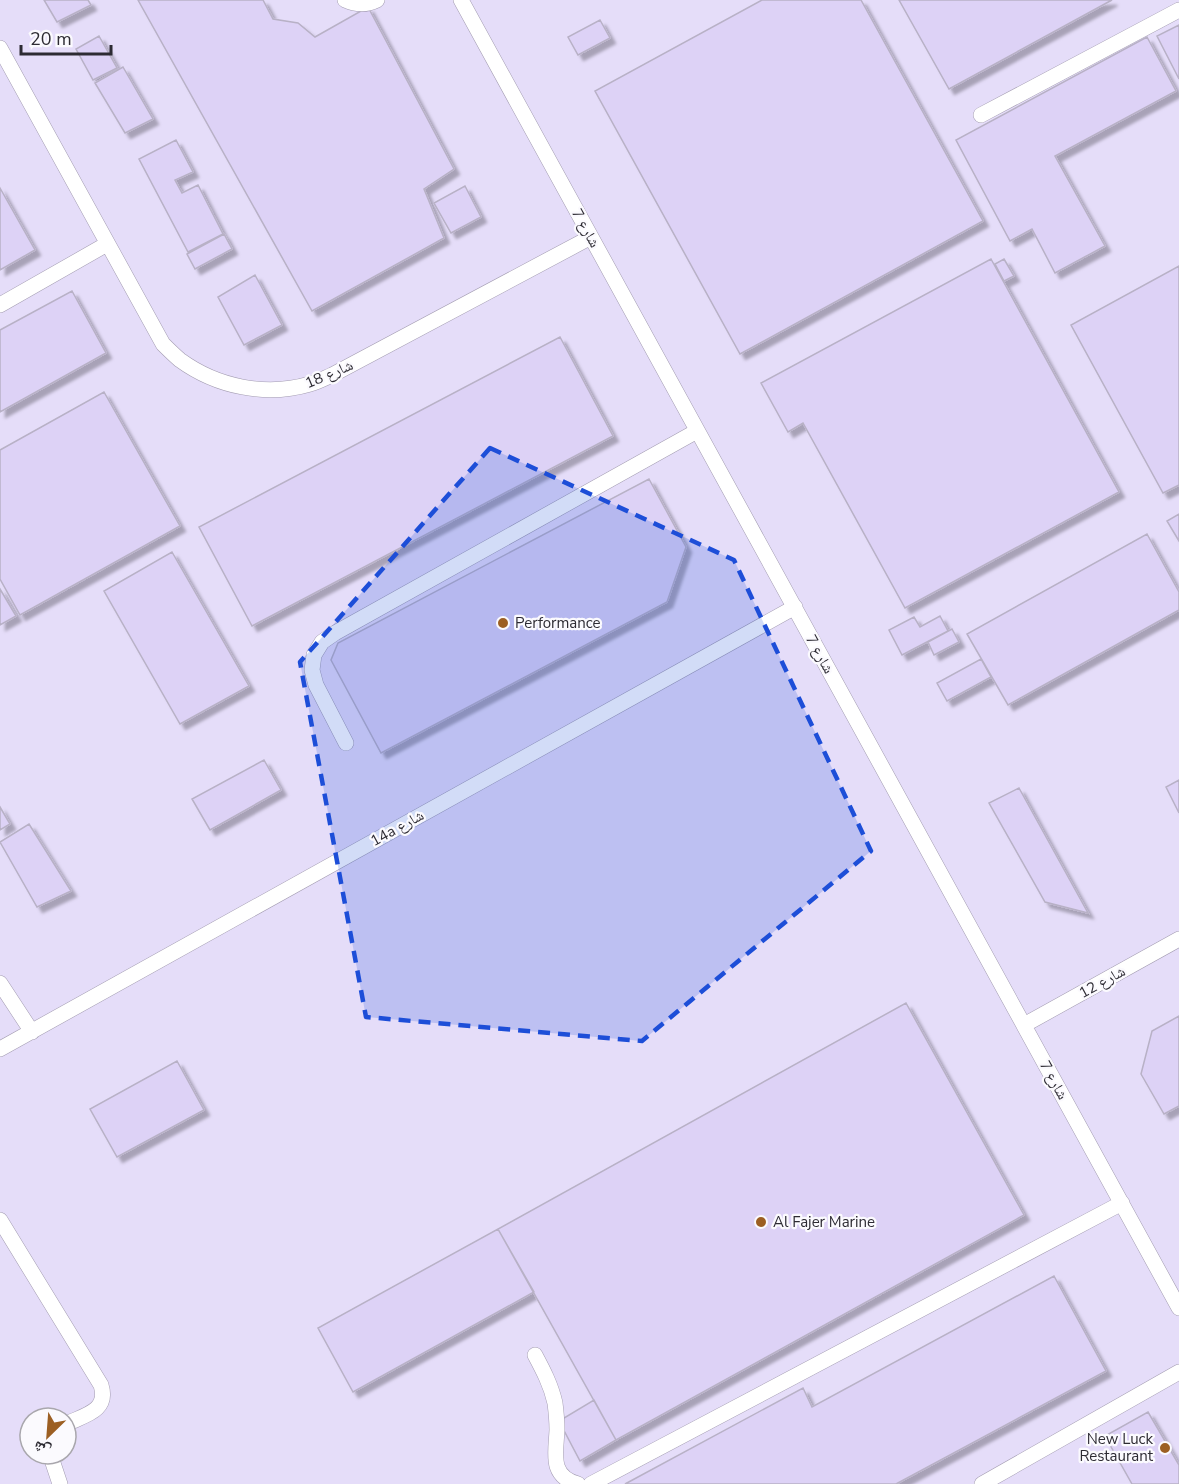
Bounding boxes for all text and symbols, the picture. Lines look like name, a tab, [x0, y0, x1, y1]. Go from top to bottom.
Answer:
scale bar	[21, 18, 111, 56]
text: 20 m	[30, 27, 72, 51]
street label: شارع 7	[567, 205, 605, 251]
street label: شارع 18	[302, 355, 356, 393]
place label: Performance	[515, 613, 601, 633]
marker: Performance	[496, 616, 510, 630]
street label: شارع 7	[801, 631, 839, 677]
street label: 14a شارع	[367, 805, 427, 851]
street label: شارع 12	[1075, 961, 1129, 1003]
street label: شارع 7	[1035, 1057, 1073, 1103]
place label: Al Fajer Marine	[773, 1212, 875, 1232]
marker: Al Fajer Marine	[754, 1215, 768, 1229]
north arrow	[18, 1406, 78, 1466]
place label: New Luck Restaurant	[1079, 1429, 1154, 1466]
text: ش	[30, 1435, 54, 1462]
marker: New Luck Restaurant	[1158, 1441, 1172, 1455]

